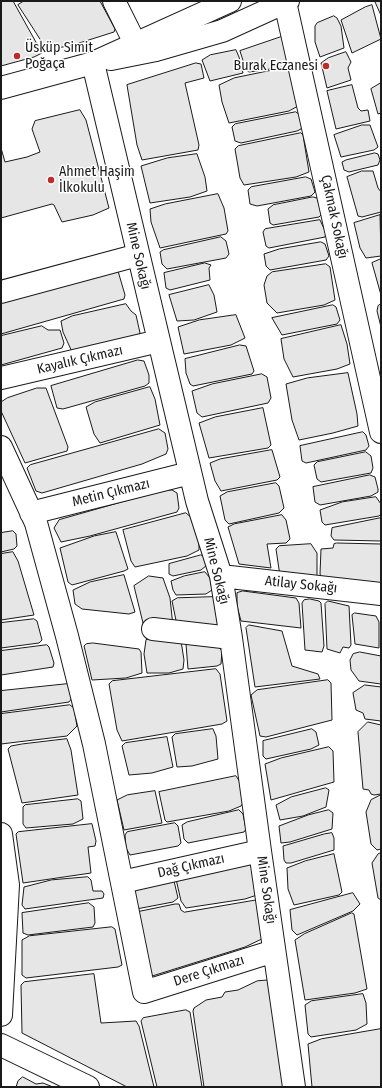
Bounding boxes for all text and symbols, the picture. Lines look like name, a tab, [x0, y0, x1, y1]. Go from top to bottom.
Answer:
place label: Üsküp Simit Poğaça	[25, 40, 93, 72]
marker: Üsküp Simit Poğaça	[12, 51, 22, 61]
place label: Burak Eczanesi	[234, 58, 318, 74]
marker: Burak Eczanesi	[321, 61, 331, 71]
place label: Ahmet Haşim İlkokulu	[59, 164, 135, 196]
street label: Çakmak Sokağı	[317, 174, 351, 260]
marker: Ahmet Haşim İlkokulu	[46, 175, 56, 185]
street label: Mine Sokağı	[122, 221, 154, 291]
street label: Kayalık Çıkmazı	[36, 342, 124, 378]
street label: Metin Çıkmazı	[71, 475, 151, 511]
street label: Mine Sokağı	[200, 536, 232, 606]
street label: Atilay Sokağı	[264, 573, 338, 597]
street label: Dağ Çıkmazı	[156, 850, 226, 882]
street label: Mine Sokağı	[253, 855, 279, 925]
street label: Dere Çıkmazı	[172, 952, 246, 990]

